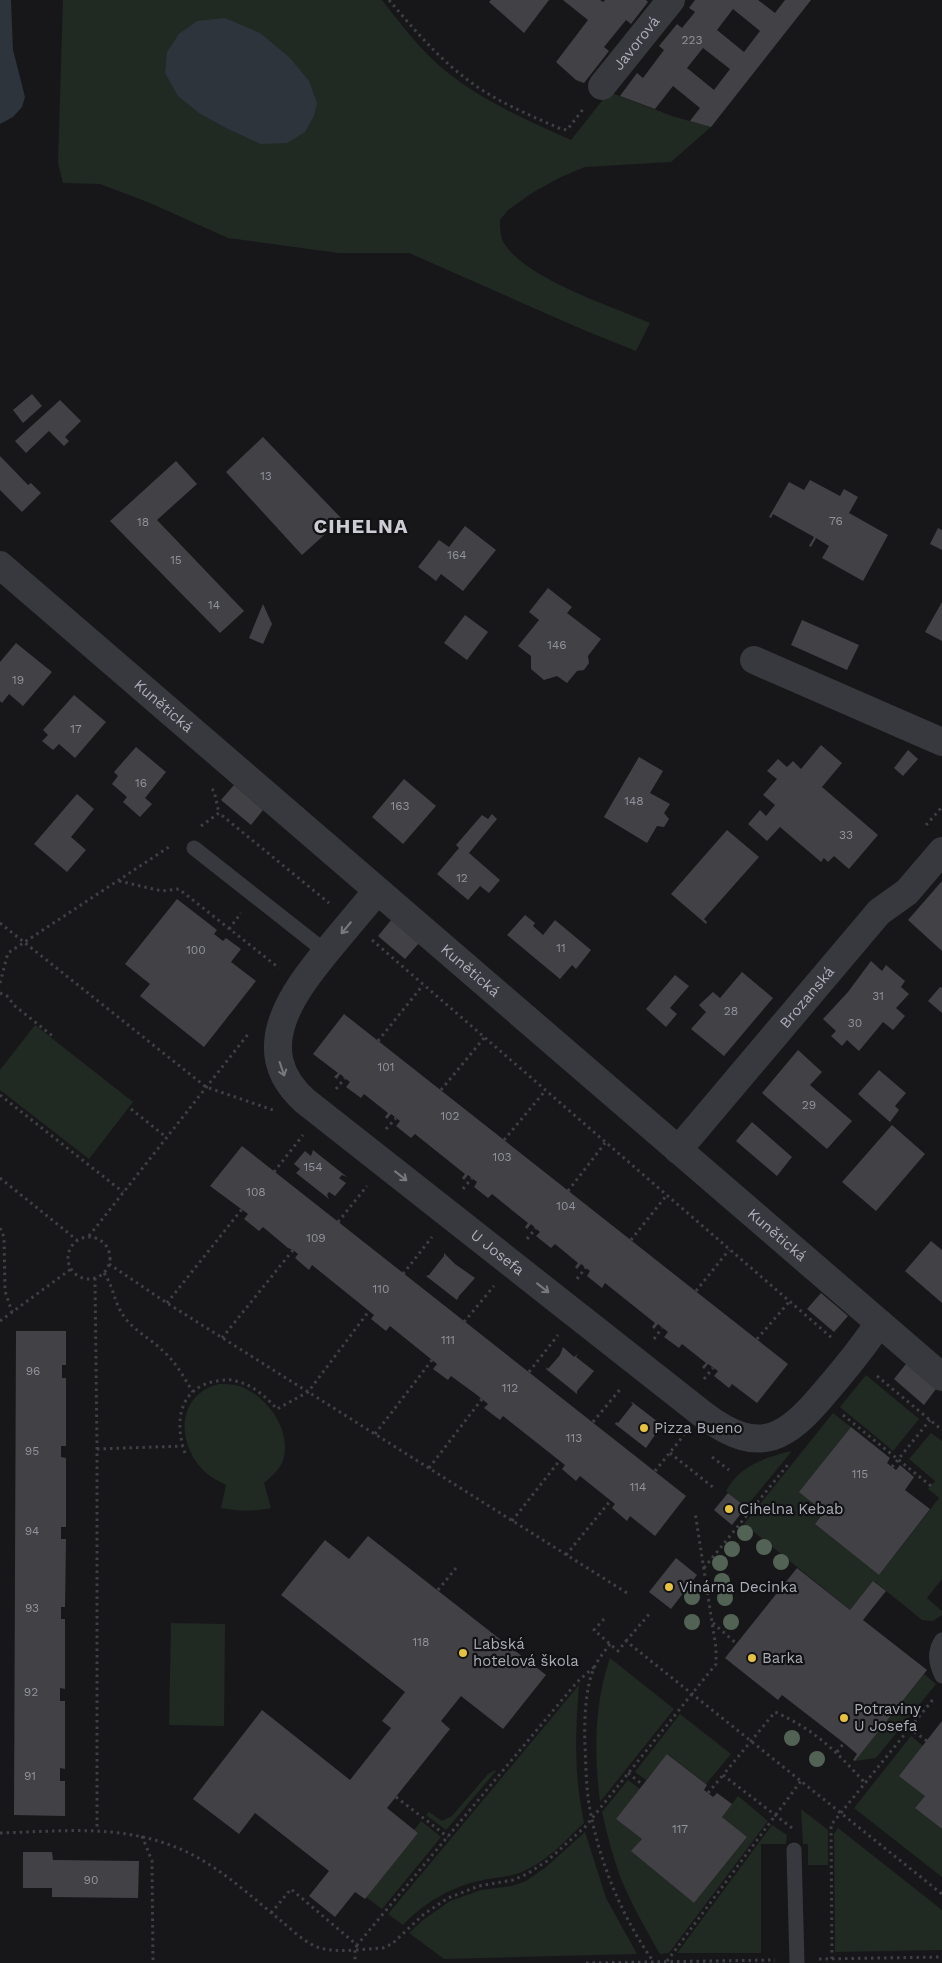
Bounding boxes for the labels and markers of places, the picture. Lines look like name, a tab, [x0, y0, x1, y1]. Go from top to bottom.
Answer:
place label: Pizza Bueno	[654, 1419, 742, 1437]
marker: Pizza Bueno	[638, 1422, 650, 1434]
place label: Cihelna Kebab	[739, 1500, 844, 1518]
marker: Cihelna Kebab	[723, 1503, 735, 1515]
place label: Vinárna Decinka	[679, 1578, 798, 1596]
marker: Vinárna Decinka	[663, 1581, 675, 1593]
place label: Labská hotelová škola	[473, 1635, 579, 1670]
marker: Labská hotelová škola	[457, 1647, 469, 1659]
place label: Barka	[762, 1649, 804, 1667]
marker: Barka	[746, 1652, 758, 1664]
place label: Potraviny U Josefa	[854, 1700, 921, 1735]
marker: Potraviny U Josefa	[838, 1712, 850, 1724]

